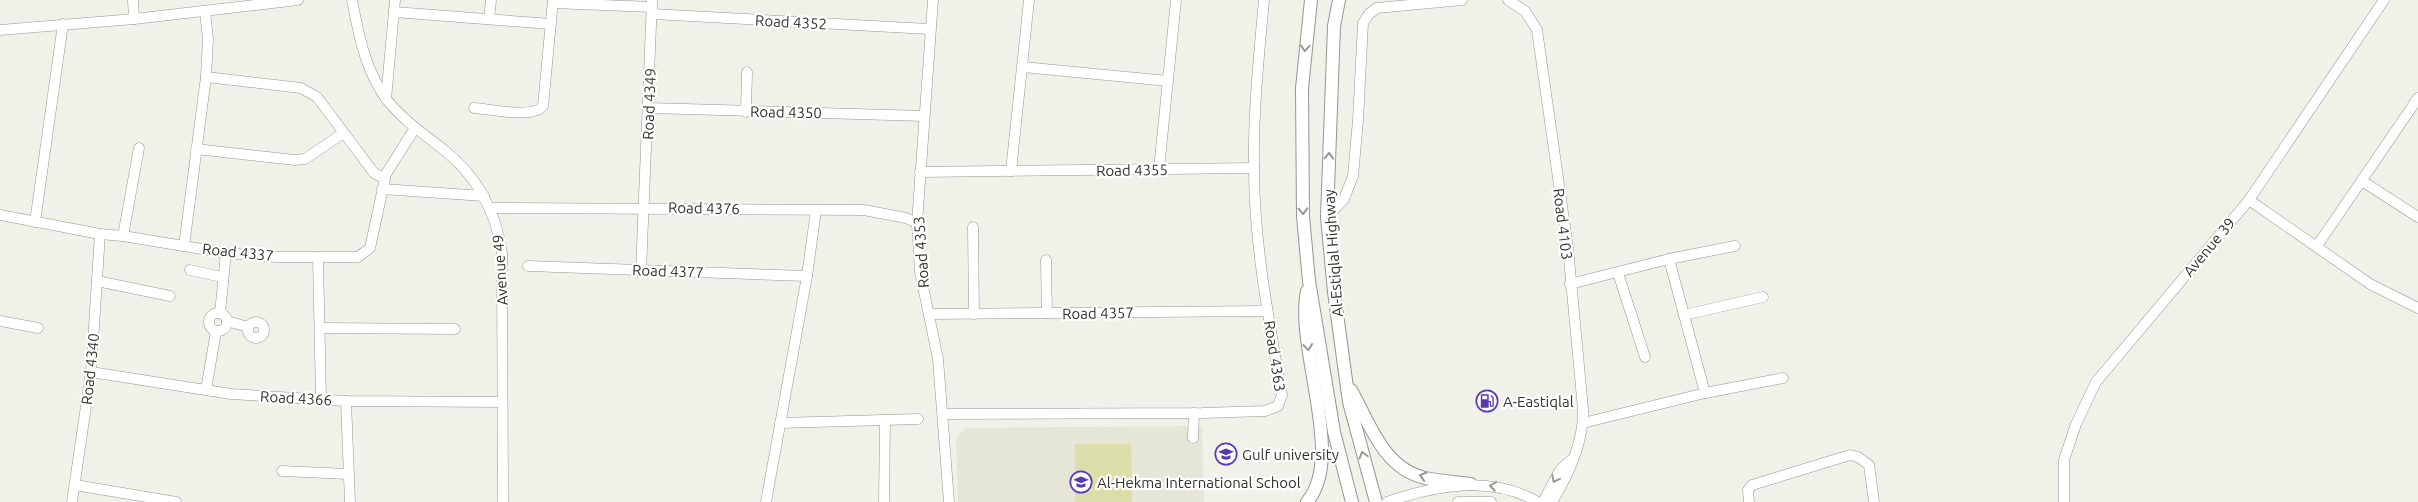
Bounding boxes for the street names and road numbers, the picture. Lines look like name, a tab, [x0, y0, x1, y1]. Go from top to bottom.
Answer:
street label: Road 4352	[755, 12, 827, 32]
street label: Road 4349	[639, 68, 659, 140]
street label: Road 4350	[750, 103, 822, 121]
street label: Road 4355	[1096, 161, 1168, 179]
street label: Road 4103	[1550, 187, 1576, 261]
street label: Al-Estiqlal Highway	[1320, 189, 1346, 317]
street label: Road 4376	[668, 199, 740, 217]
street label: Avenue 39	[2180, 214, 2238, 280]
street label: Road 4353	[910, 216, 932, 288]
street label: Avenue 49	[489, 234, 511, 306]
street label: Road 4337	[201, 240, 275, 264]
street label: Road 4377	[632, 261, 704, 281]
street label: Road 4357	[1062, 304, 1134, 322]
street label: Road 4363	[1261, 319, 1289, 393]
street label: Road 4340	[78, 332, 102, 406]
street label: Road 4366	[260, 388, 332, 408]

